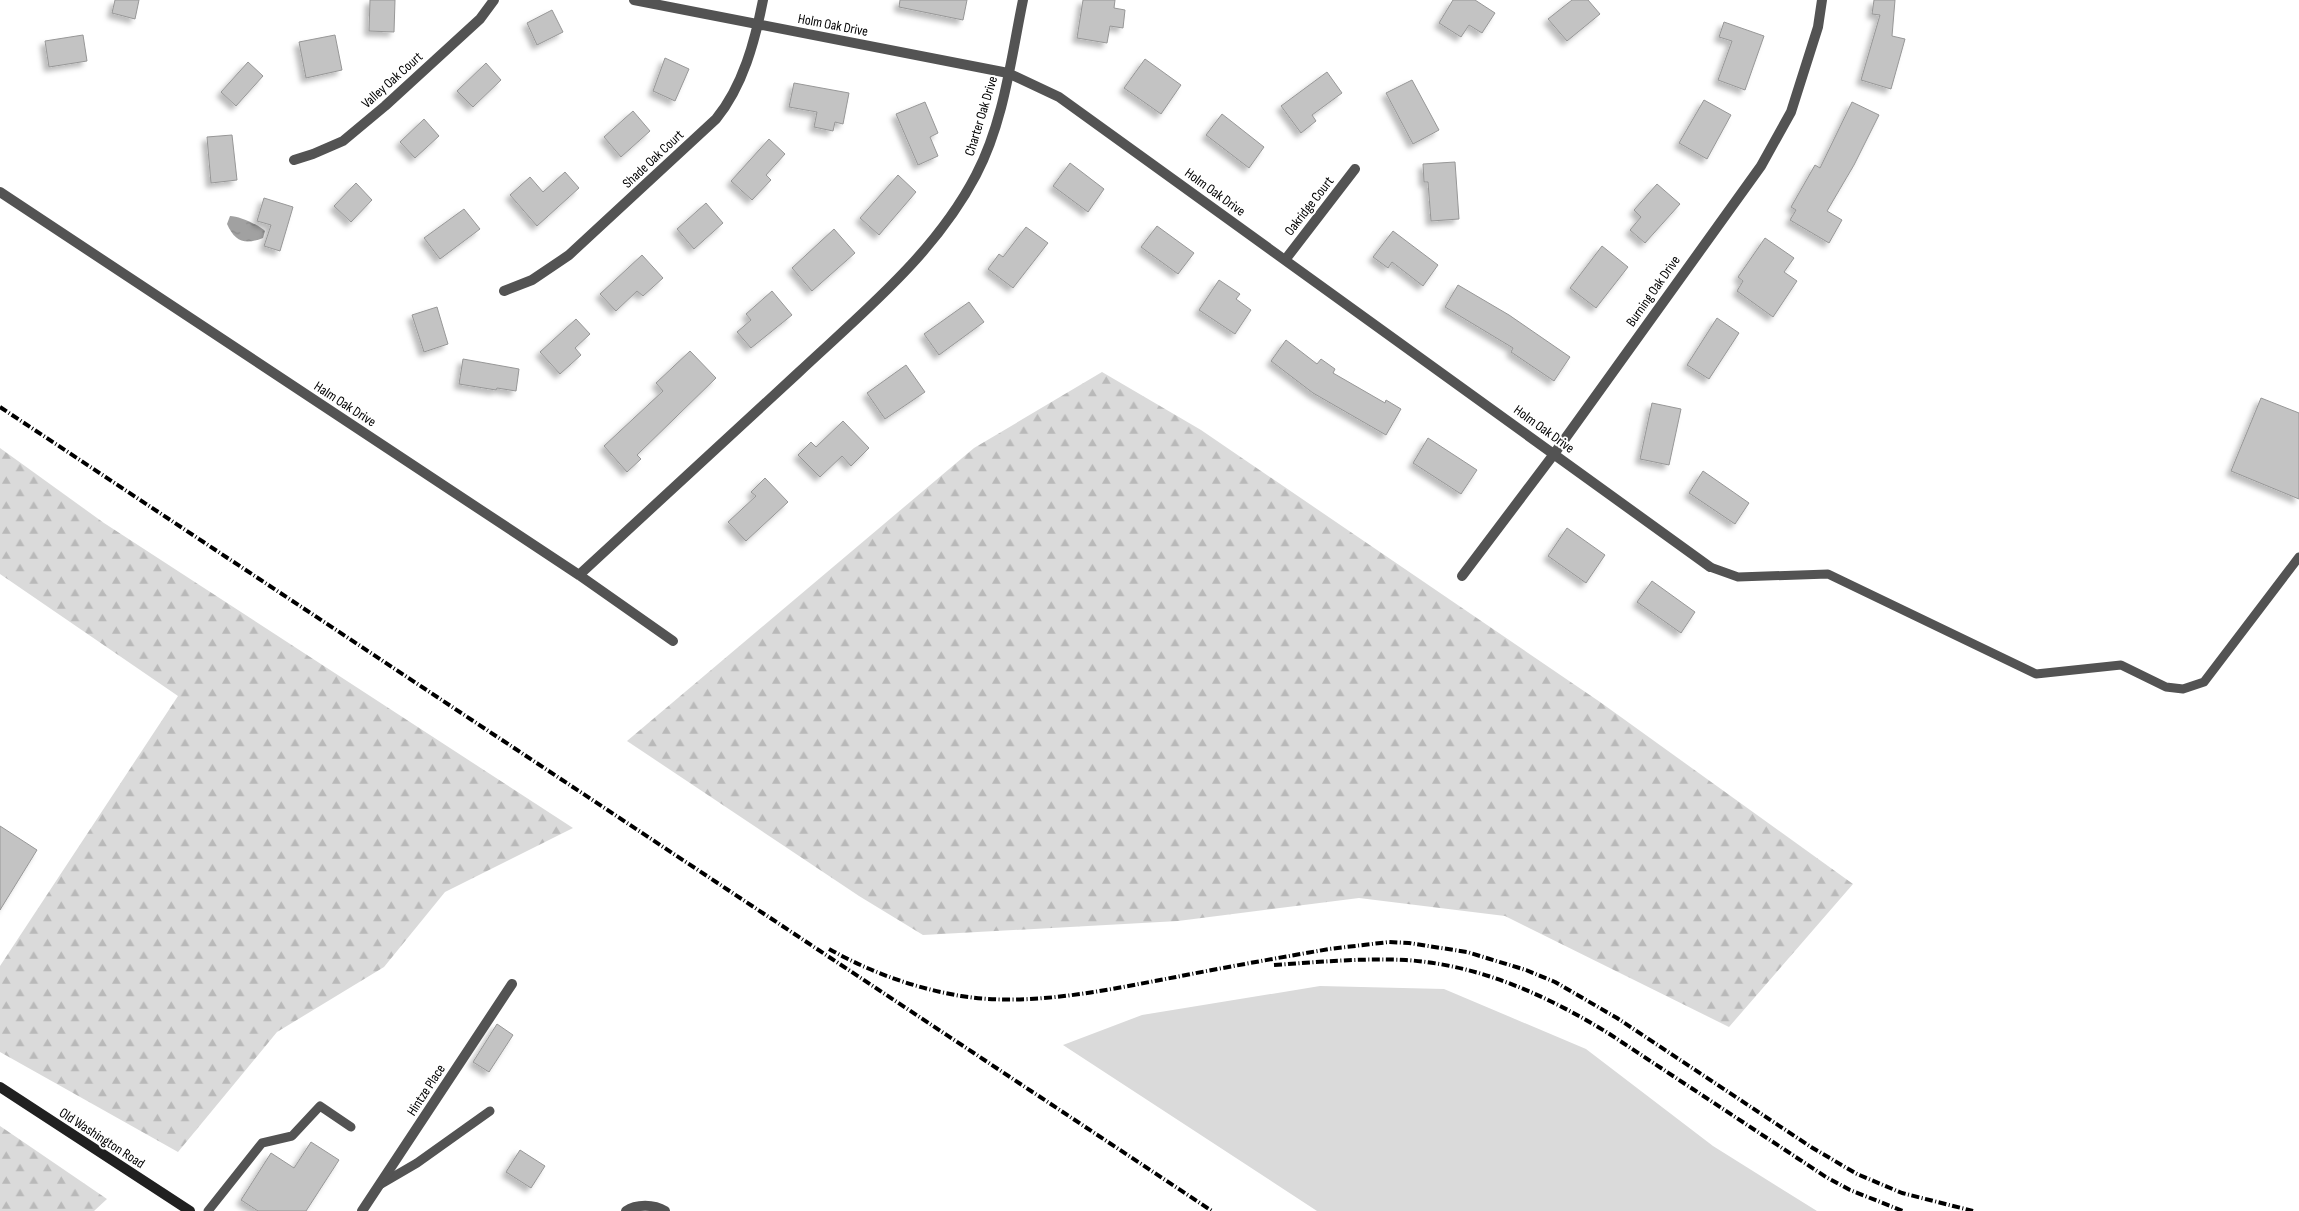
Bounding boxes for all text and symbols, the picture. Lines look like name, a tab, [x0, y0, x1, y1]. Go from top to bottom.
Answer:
street label: Holm Oak Drive	[797, 10, 869, 40]
street label: Valley Oak Court	[358, 48, 426, 112]
street label: Charter Oak Drive	[961, 74, 1001, 158]
street label: Shade Oak Court	[619, 126, 687, 192]
street label: Holm Oak Drive	[1181, 164, 1249, 220]
street label: Oakridge Court	[1281, 173, 1337, 239]
street label: Burning Oak Drive	[1622, 252, 1684, 330]
street label: Halm Oak Drive	[311, 378, 379, 430]
street label: Holm Oak Drive	[1510, 401, 1578, 457]
street label: Hintze Place	[403, 1061, 449, 1119]
street label: Old Washington Road	[56, 1104, 148, 1172]

